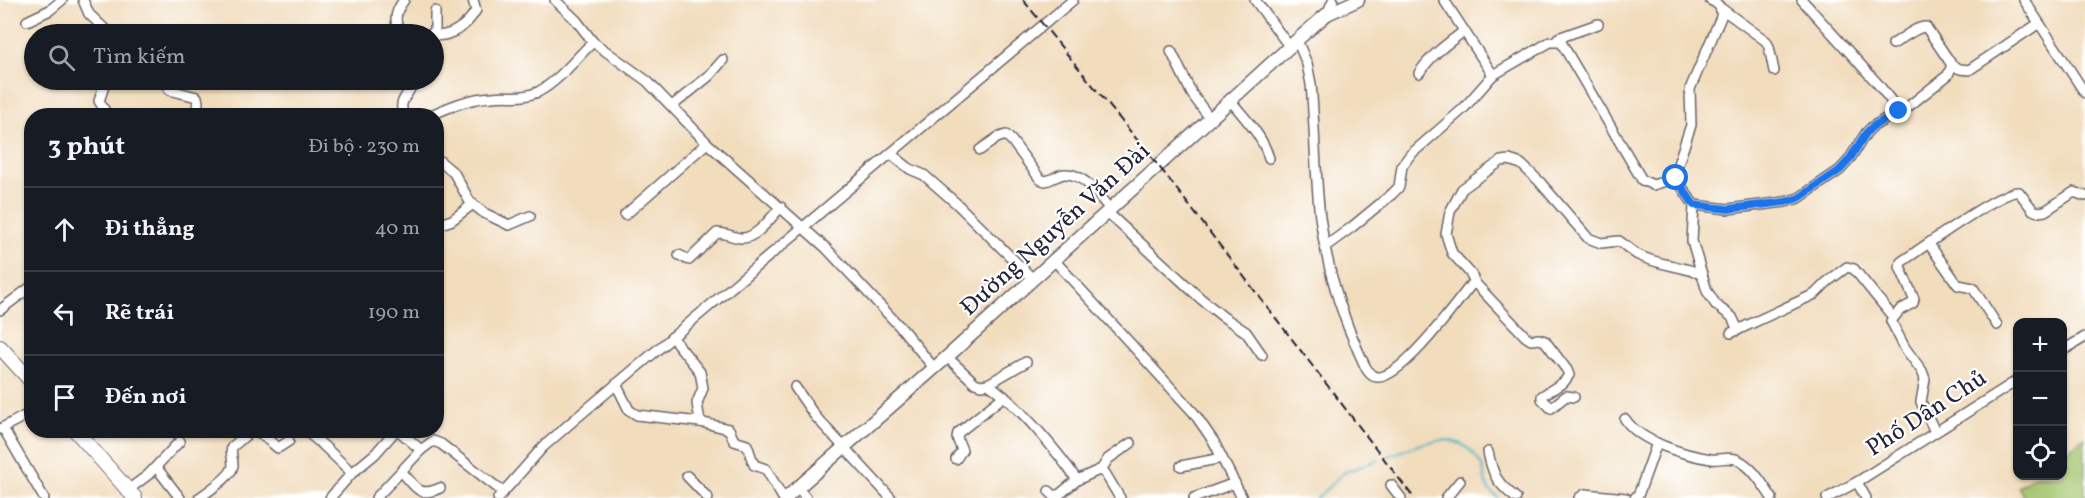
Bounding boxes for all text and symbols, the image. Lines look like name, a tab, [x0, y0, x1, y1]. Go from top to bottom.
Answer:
search box	[24, 24, 444, 90]
icon: search	[45, 41, 78, 74]
text: Tìm kiếm	[93, 42, 186, 73]
route end	[1885, 97, 1911, 123]
text: 3 phút	[48, 129, 125, 165]
text: Đi bộ · 230 m	[308, 133, 420, 161]
street label: Đường Nguyễn Văn Đài	[954, 135, 1158, 325]
route start	[1662, 164, 1688, 190]
icon: ahead	[48, 213, 81, 246]
text: Đi thẳng	[105, 214, 195, 245]
text: 40 m	[375, 215, 420, 243]
icon: left	[48, 297, 81, 330]
text: Rẽ trái	[105, 298, 174, 329]
text: 190 m	[368, 299, 420, 327]
map controls	[2013, 318, 2067, 480]
button: +	[2013, 318, 2067, 372]
street label: Phố Dân Chủ	[1860, 362, 1994, 466]
button: −	[2013, 372, 2067, 426]
icon: arrive	[48, 381, 81, 414]
text: Đến nơi	[105, 382, 187, 413]
button: locate	[2013, 426, 2067, 480]

